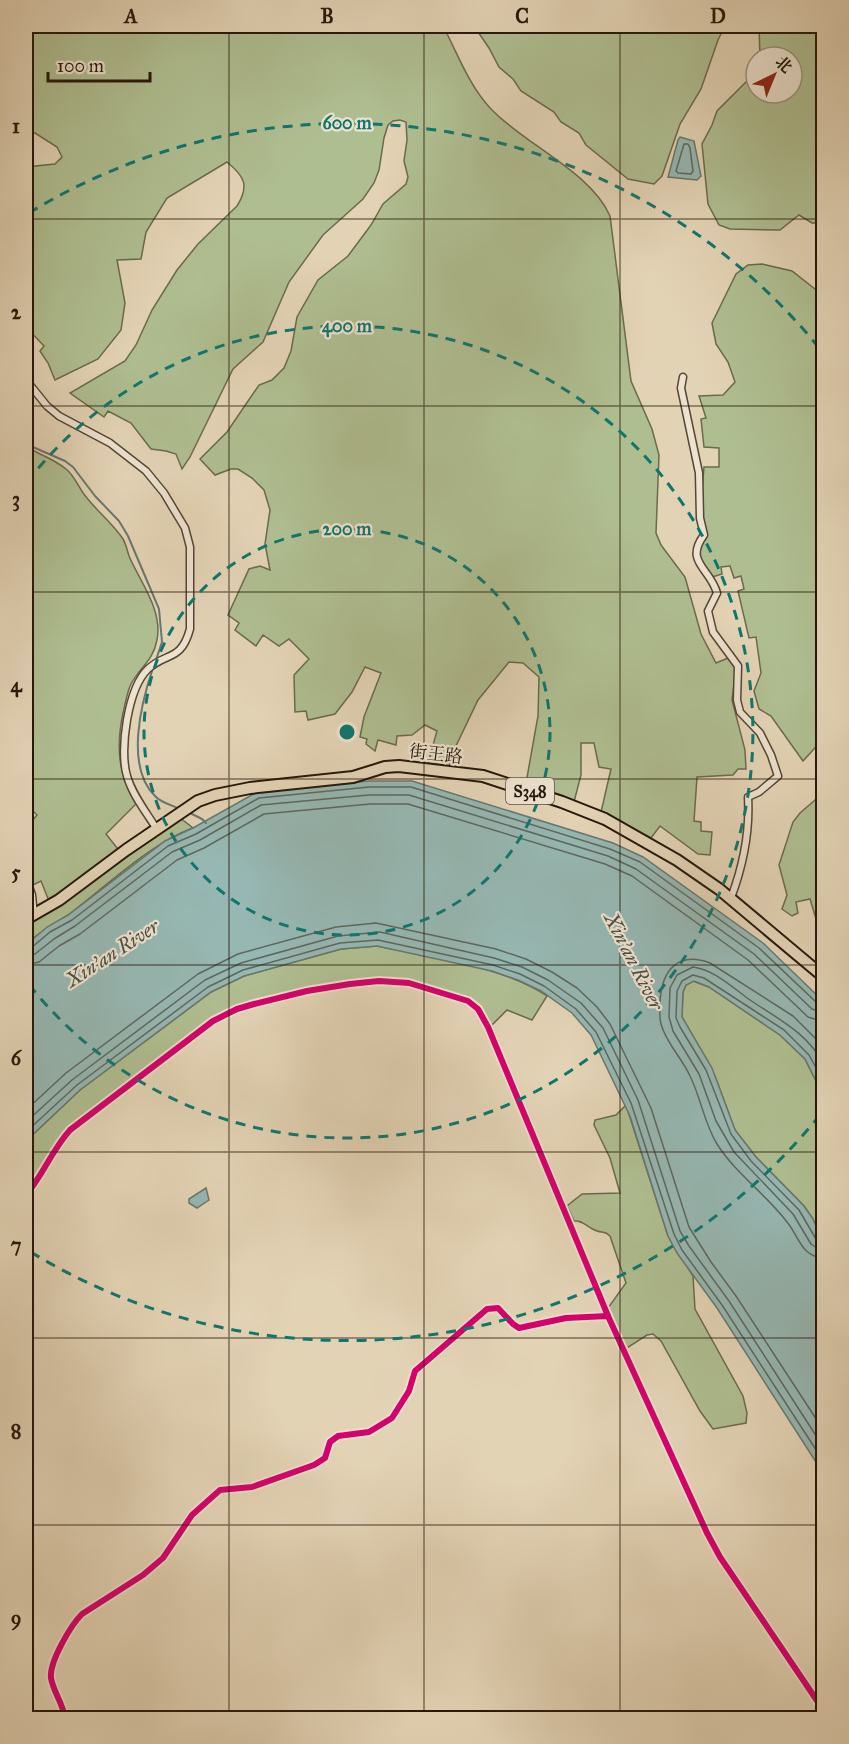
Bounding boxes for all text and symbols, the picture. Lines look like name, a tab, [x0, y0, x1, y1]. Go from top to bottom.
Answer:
text: A	[122, 4, 138, 28]
text: B	[320, 4, 334, 28]
text: C	[515, 4, 529, 28]
text: D	[710, 4, 726, 28]
scale bar	[48, 45, 150, 83]
north arrow	[744, 45, 804, 105]
text: 北	[772, 52, 796, 77]
text: 100 m	[57, 55, 104, 77]
text: 600 m	[322, 112, 372, 134]
text: 1	[12, 114, 20, 138]
text: 2	[11, 300, 22, 324]
text: 400 m	[322, 315, 373, 338]
text: 3	[12, 487, 20, 512]
text: 200 m	[323, 518, 372, 540]
text: 4	[10, 673, 22, 698]
centre of rings	[337, 722, 357, 742]
street label: 街王路	[408, 740, 464, 768]
road number: S348	[506, 778, 554, 804]
text: 5	[11, 860, 21, 884]
water label: Xin’an River	[598, 906, 670, 1015]
water label: Xin’an River	[59, 913, 165, 993]
text: 6	[11, 1046, 23, 1070]
text: 7	[11, 1233, 22, 1257]
text: 8	[11, 1419, 21, 1443]
text: 9	[11, 1606, 21, 1631]

